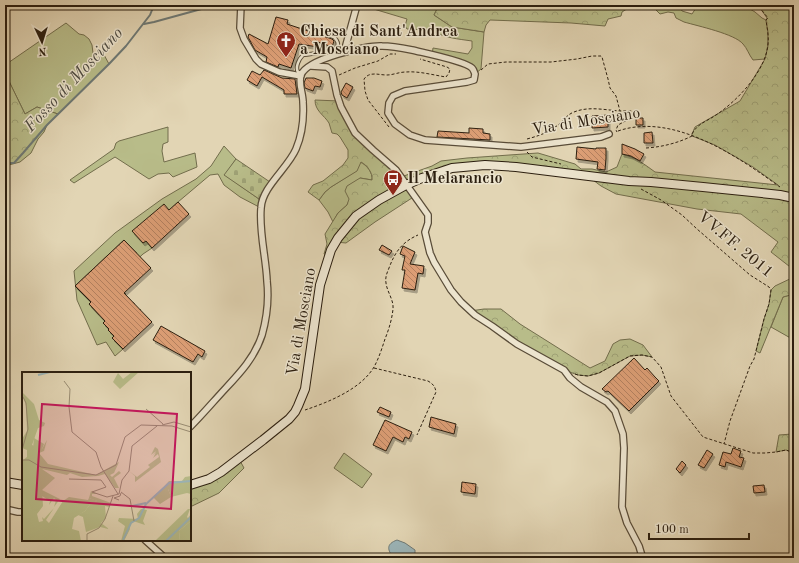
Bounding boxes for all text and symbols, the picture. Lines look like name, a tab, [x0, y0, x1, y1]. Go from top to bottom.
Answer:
north arrow	[22, 22, 62, 62]
place label: Chiesa di Sant'Andrea a Mosciano	[300, 24, 458, 58]
water label: Fosso di Mosciano	[21, 25, 127, 136]
church icon: Chiesa di Sant'Andrea a Mosciano	[275, 30, 297, 58]
text: N	[37, 45, 47, 56]
street label: Via di Mosciano	[531, 106, 641, 138]
bus stop icon: Il Melarancio	[382, 168, 404, 196]
place label: Il Melarancio	[407, 171, 503, 187]
street label: VV.FF. 2011	[694, 209, 776, 281]
street label: Via di Mosciano	[285, 267, 319, 377]
inset map	[22, 372, 191, 541]
scale bar	[649, 515, 749, 541]
text: 100 m	[655, 524, 689, 536]

